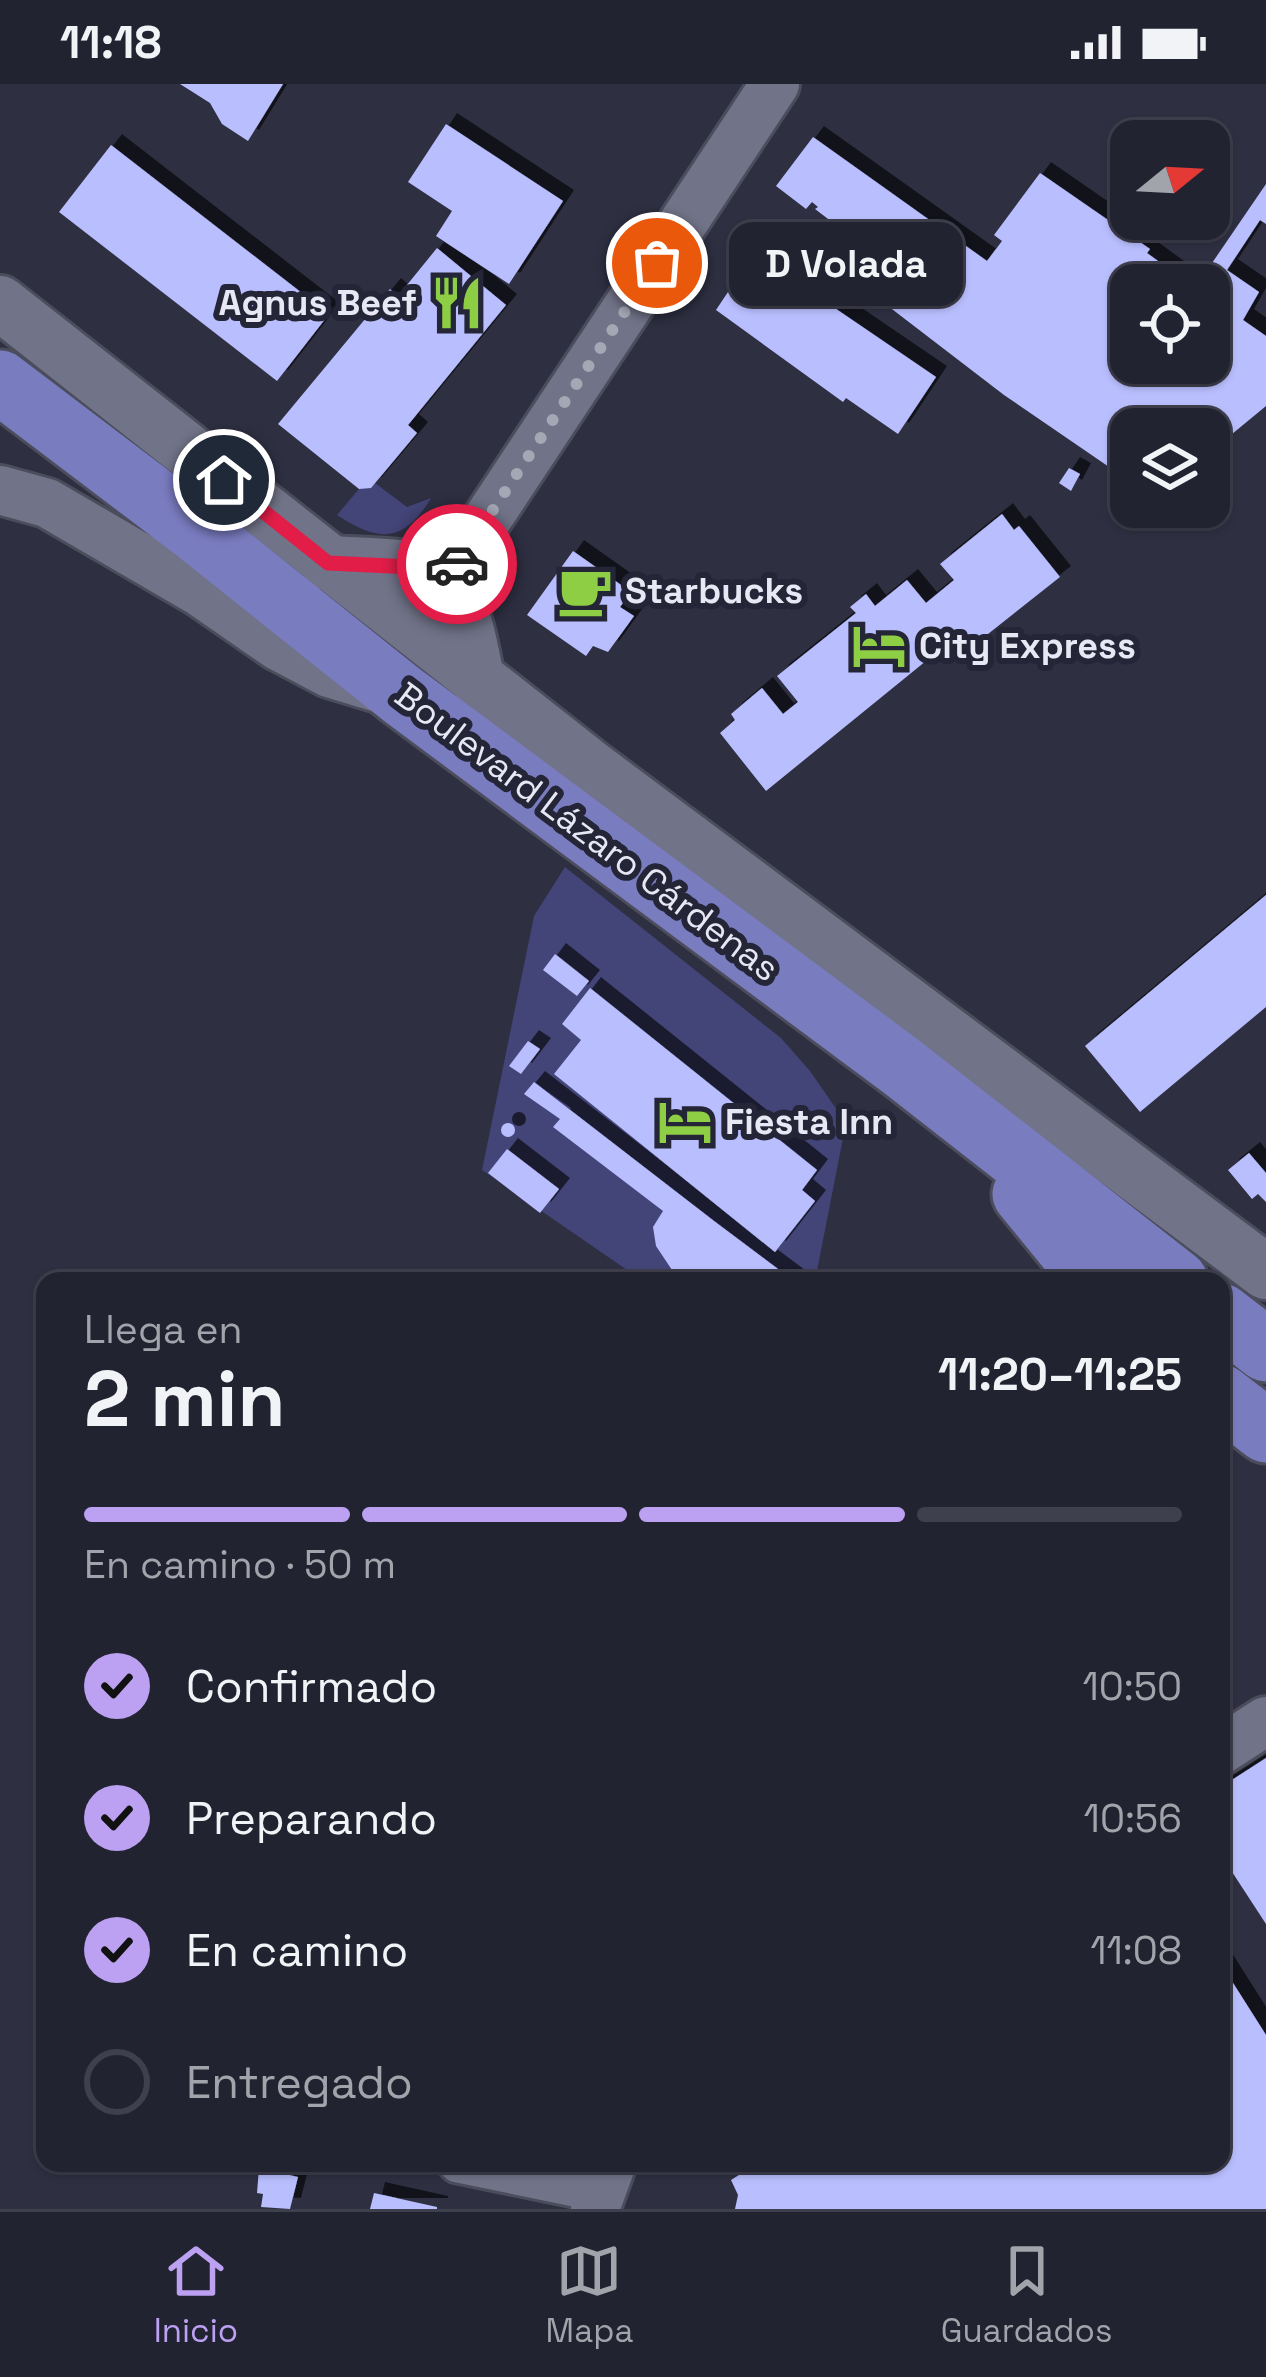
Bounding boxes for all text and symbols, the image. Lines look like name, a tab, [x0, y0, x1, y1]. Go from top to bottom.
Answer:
text: 11:18	[60, 14, 161, 71]
north arrow	[1110, 120, 1230, 240]
map controls	[1110, 120, 1230, 528]
pin	[606, 212, 708, 314]
callout: D Volada	[729, 221, 963, 305]
icon: bag	[624, 230, 690, 296]
text: D Volada	[765, 239, 927, 288]
button: locate	[1110, 264, 1230, 384]
restaurant icon: Agnus Beef	[428, 274, 486, 332]
place label: Agnus Beef	[219, 280, 417, 326]
button: layers	[1110, 408, 1230, 528]
pin	[173, 429, 275, 531]
icon: home	[191, 447, 257, 513]
courier	[397, 504, 517, 624]
icon: car	[424, 531, 490, 597]
cafe icon: Starbucks	[556, 562, 614, 620]
place label: Starbucks	[625, 568, 803, 614]
hotel icon: City Express	[850, 617, 908, 675]
place label: City Express	[919, 623, 1136, 669]
street label: Boulevard Lázaro Cárdenas	[386, 672, 788, 992]
hotel icon: Fiesta Inn	[656, 1093, 714, 1151]
place label: Fiesta Inn	[725, 1099, 893, 1145]
text: Llega en	[84, 1305, 242, 1354]
text: 11:20–11:25	[938, 1346, 1182, 1403]
text: 2 min	[84, 1349, 286, 1449]
text: En camino · 50 m	[84, 1540, 396, 1589]
icon: check	[84, 1653, 150, 1719]
text: Confirmado	[186, 1658, 437, 1715]
text: 10:50	[1082, 1662, 1182, 1711]
icon: check	[84, 1785, 150, 1851]
text: Preparando	[186, 1790, 437, 1847]
text: 10:56	[1084, 1794, 1182, 1843]
icon: check	[84, 1917, 150, 1983]
text: En camino	[186, 1922, 408, 1979]
text: 11:08	[1090, 1926, 1182, 1975]
text: Entregado	[186, 2054, 413, 2111]
tab: Inicio	[154, 2238, 238, 2352]
tab: Mapa	[546, 2238, 633, 2352]
tab: Guardados	[941, 2238, 1112, 2352]

